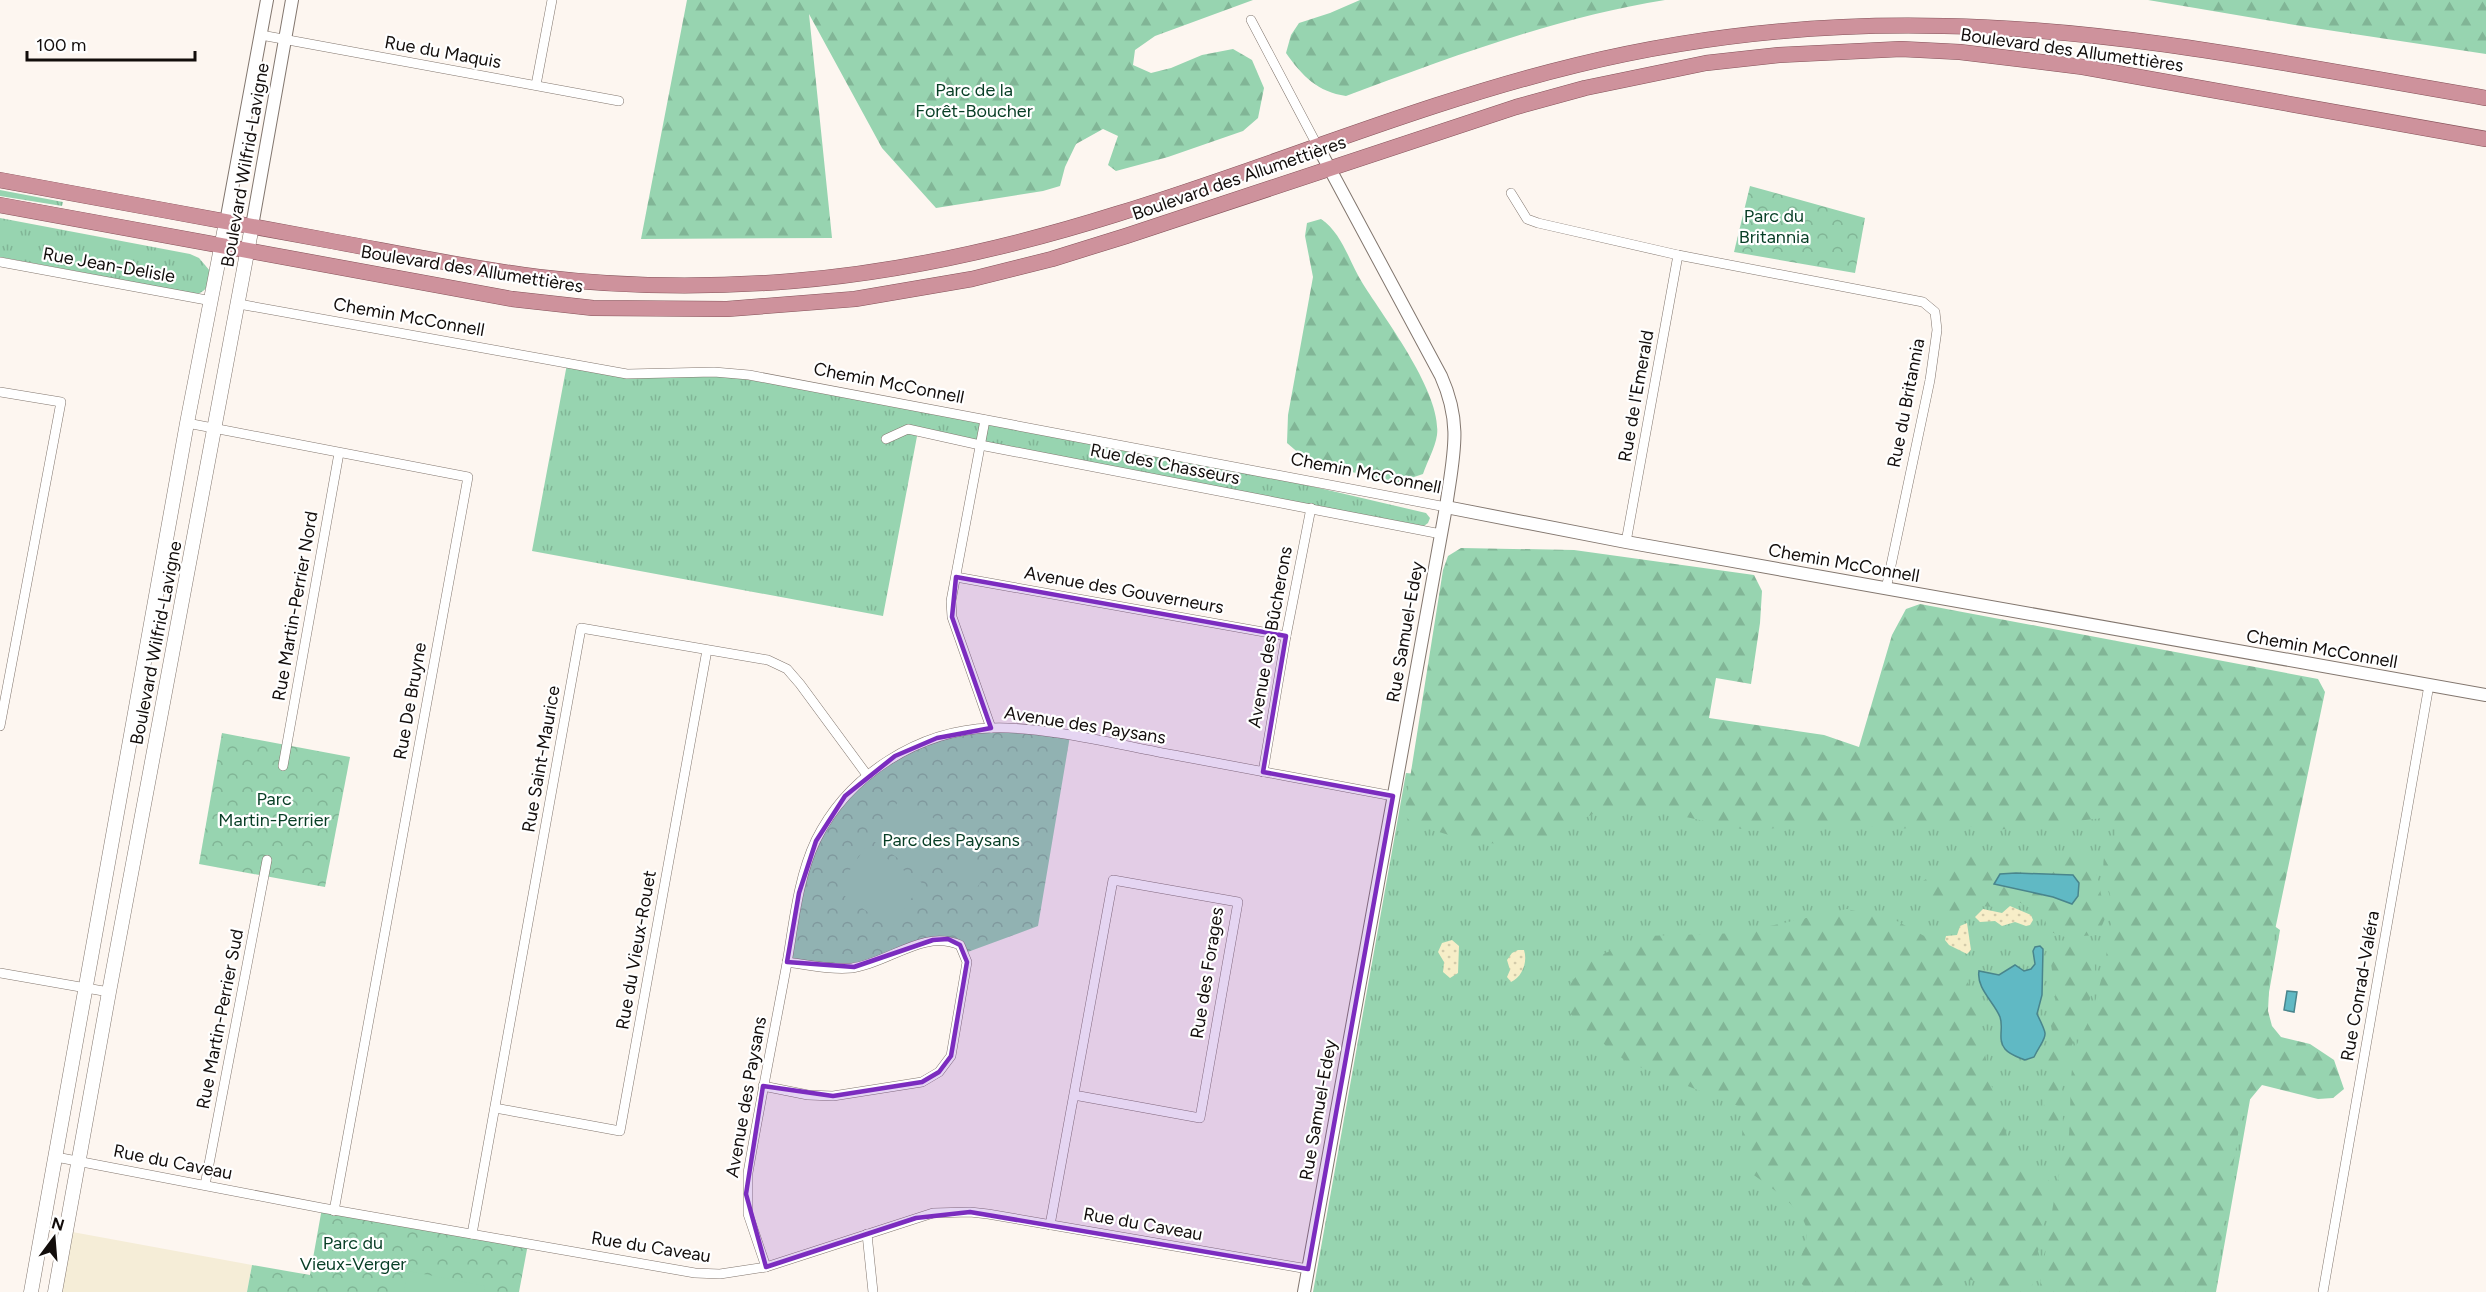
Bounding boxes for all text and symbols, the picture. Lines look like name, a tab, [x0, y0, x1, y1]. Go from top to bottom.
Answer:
street label: Boulevard des Allumettières	[1959, 23, 2185, 77]
scale bar	[27, 24, 195, 62]
street label: Rue du Maquis	[383, 31, 503, 73]
text: 100 m	[36, 34, 86, 56]
street label: Boulevard Wilfrid-Lavigne	[216, 61, 274, 269]
park label: Parc de la Forêt-Boucher	[915, 79, 1033, 122]
street label: Boulevard des Allumettières	[1129, 131, 1349, 225]
park label: Parc du Britannia	[1739, 205, 1809, 248]
street label: Boulevard des Allumettières	[359, 241, 585, 297]
street label: Rue Jean-Delisle	[41, 243, 177, 287]
street label: Chemin McConnell	[332, 293, 486, 341]
street label: Rue de l'Emerald	[1614, 328, 1658, 464]
street label: Rue du Britannia	[1883, 336, 1929, 470]
street label: Chemin McConnell	[812, 358, 966, 408]
street label: Rue des Chasseurs	[1088, 439, 1242, 489]
street label: Chemin McConnell	[1289, 448, 1443, 498]
street label: Rue Martin-Perrier Nord	[267, 509, 323, 703]
street label: Boulevard Wilfrid-Lavigne	[125, 539, 187, 747]
street label: Chemin McConnell	[1767, 539, 1921, 587]
street label: Avenue des Bûcherons	[1243, 544, 1297, 730]
street label: Rue Samuel-Edey	[1382, 559, 1428, 704]
street label: Avenue des Gouverneurs	[1023, 562, 1225, 618]
street label: Chemin McConnell	[2245, 625, 2399, 673]
street label: Rue De Bruyne	[389, 640, 431, 761]
street label: Rue Saint-Maurice	[517, 684, 565, 834]
street label: Avenue des Paysans	[1003, 701, 1167, 749]
park label: Parc Martin-Perrier	[218, 788, 330, 831]
park label: Parc des Paysans	[882, 829, 1020, 851]
street label: Rue du Vieux-Rouet	[611, 868, 661, 1031]
street label: Rue des Forages	[1186, 906, 1228, 1040]
street label: Rue Conrad-Valéra	[2336, 909, 2384, 1063]
street label: Rue Martin-Perrier Sud	[192, 927, 248, 1111]
street label: Avenue des Paysans	[721, 1015, 771, 1179]
street label: Rue Samuel-Edey	[1295, 1037, 1341, 1182]
street label: Rue du Caveau	[112, 1140, 234, 1184]
street label: Rue du Caveau	[1082, 1203, 1204, 1245]
north arrow	[24, 1208, 84, 1268]
text: N	[49, 1213, 67, 1235]
street label: Rue du Caveau	[590, 1227, 712, 1267]
park label: Parc du Vieux-Verger	[300, 1232, 406, 1275]

